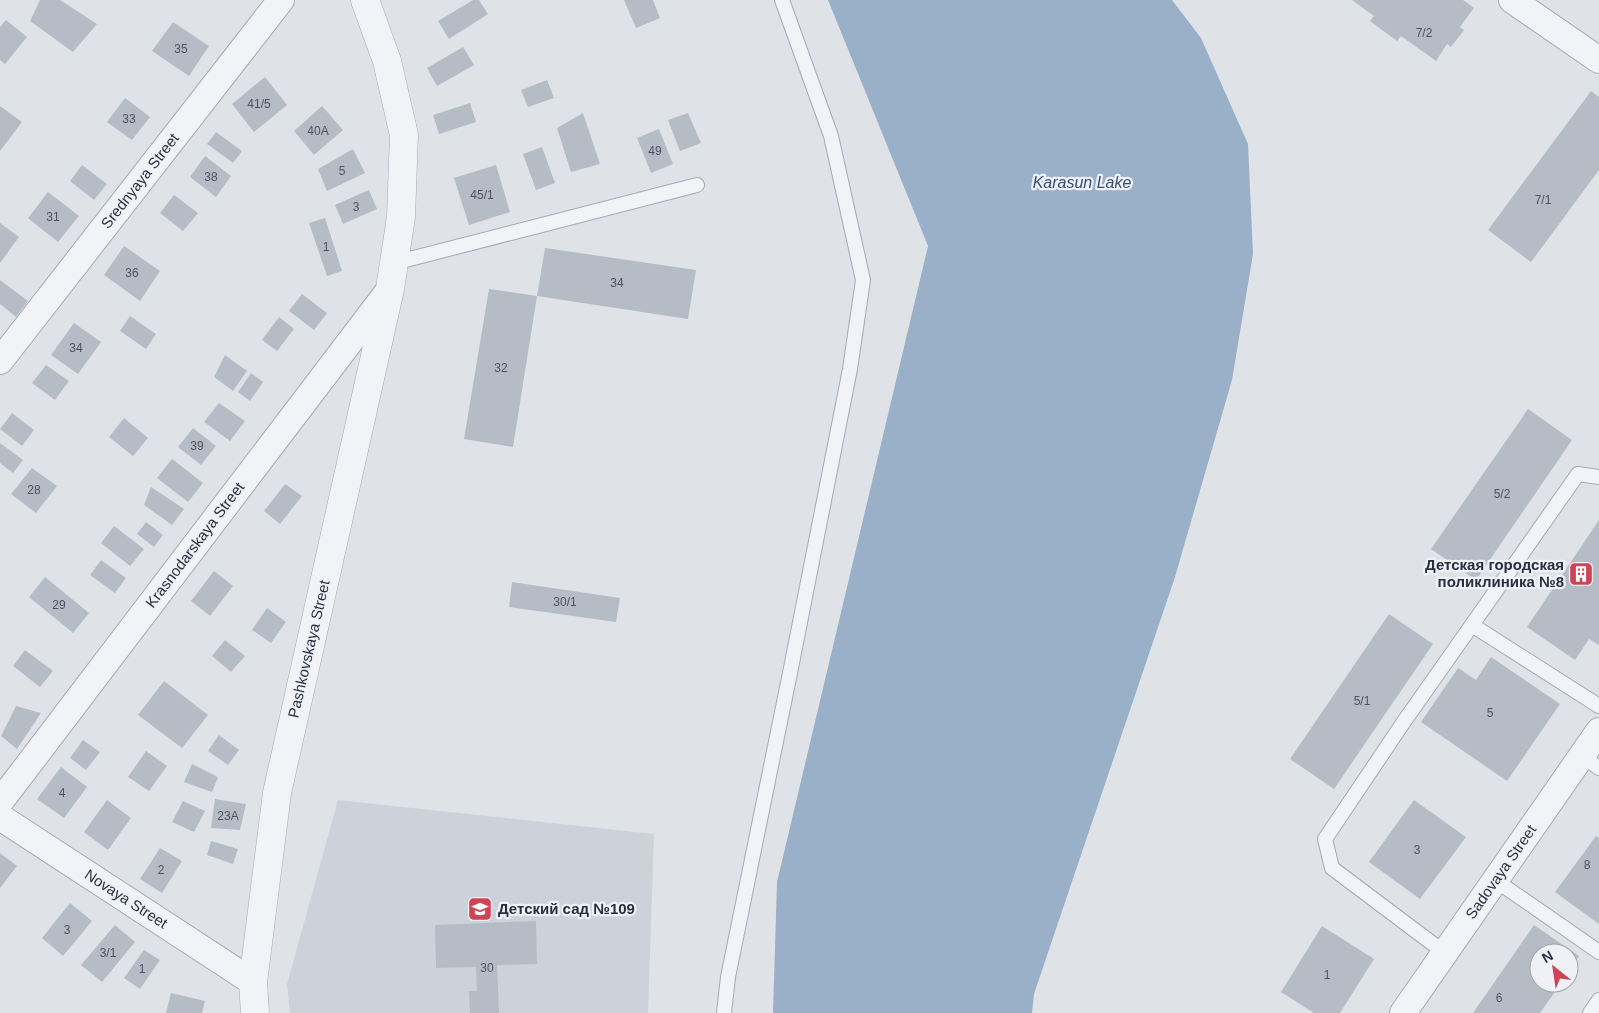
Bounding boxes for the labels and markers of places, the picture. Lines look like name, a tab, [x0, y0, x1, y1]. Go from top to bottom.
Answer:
place label: Детская городская поликлиника №8	[1425, 556, 1564, 590]
building icon: Детская городская поликлиника №8	[1568, 561, 1594, 587]
school or university icon: Детский сад №109	[467, 896, 493, 922]
place label: Детский сад №109	[498, 900, 635, 917]

